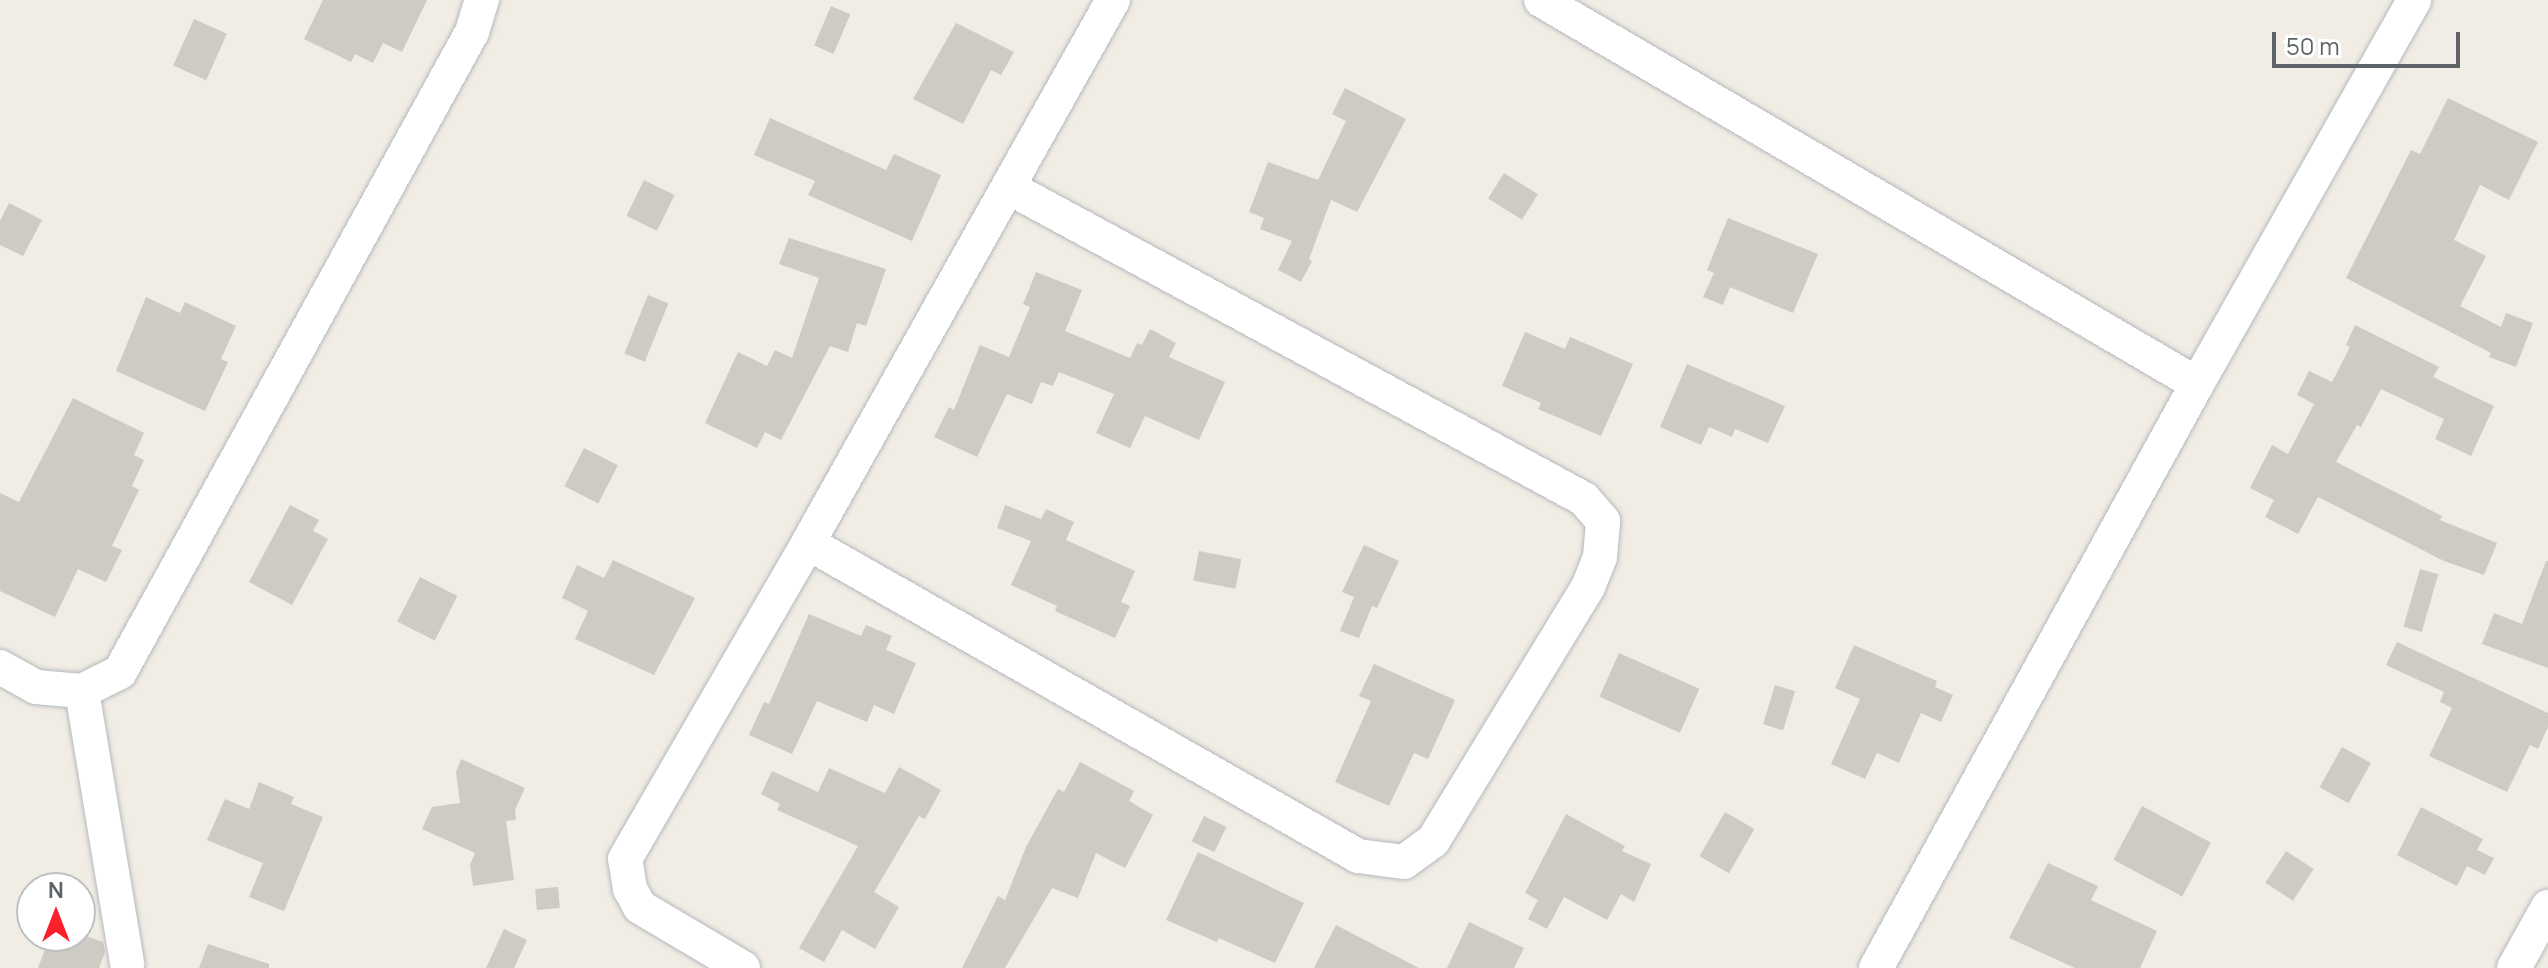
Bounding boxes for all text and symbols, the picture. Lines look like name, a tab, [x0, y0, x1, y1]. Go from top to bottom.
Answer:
scale bar	[2276, 16, 2464, 66]
text: 50 m	[2286, 29, 2340, 62]
north arrow	[16, 872, 96, 952]
text: N	[48, 875, 64, 905]

